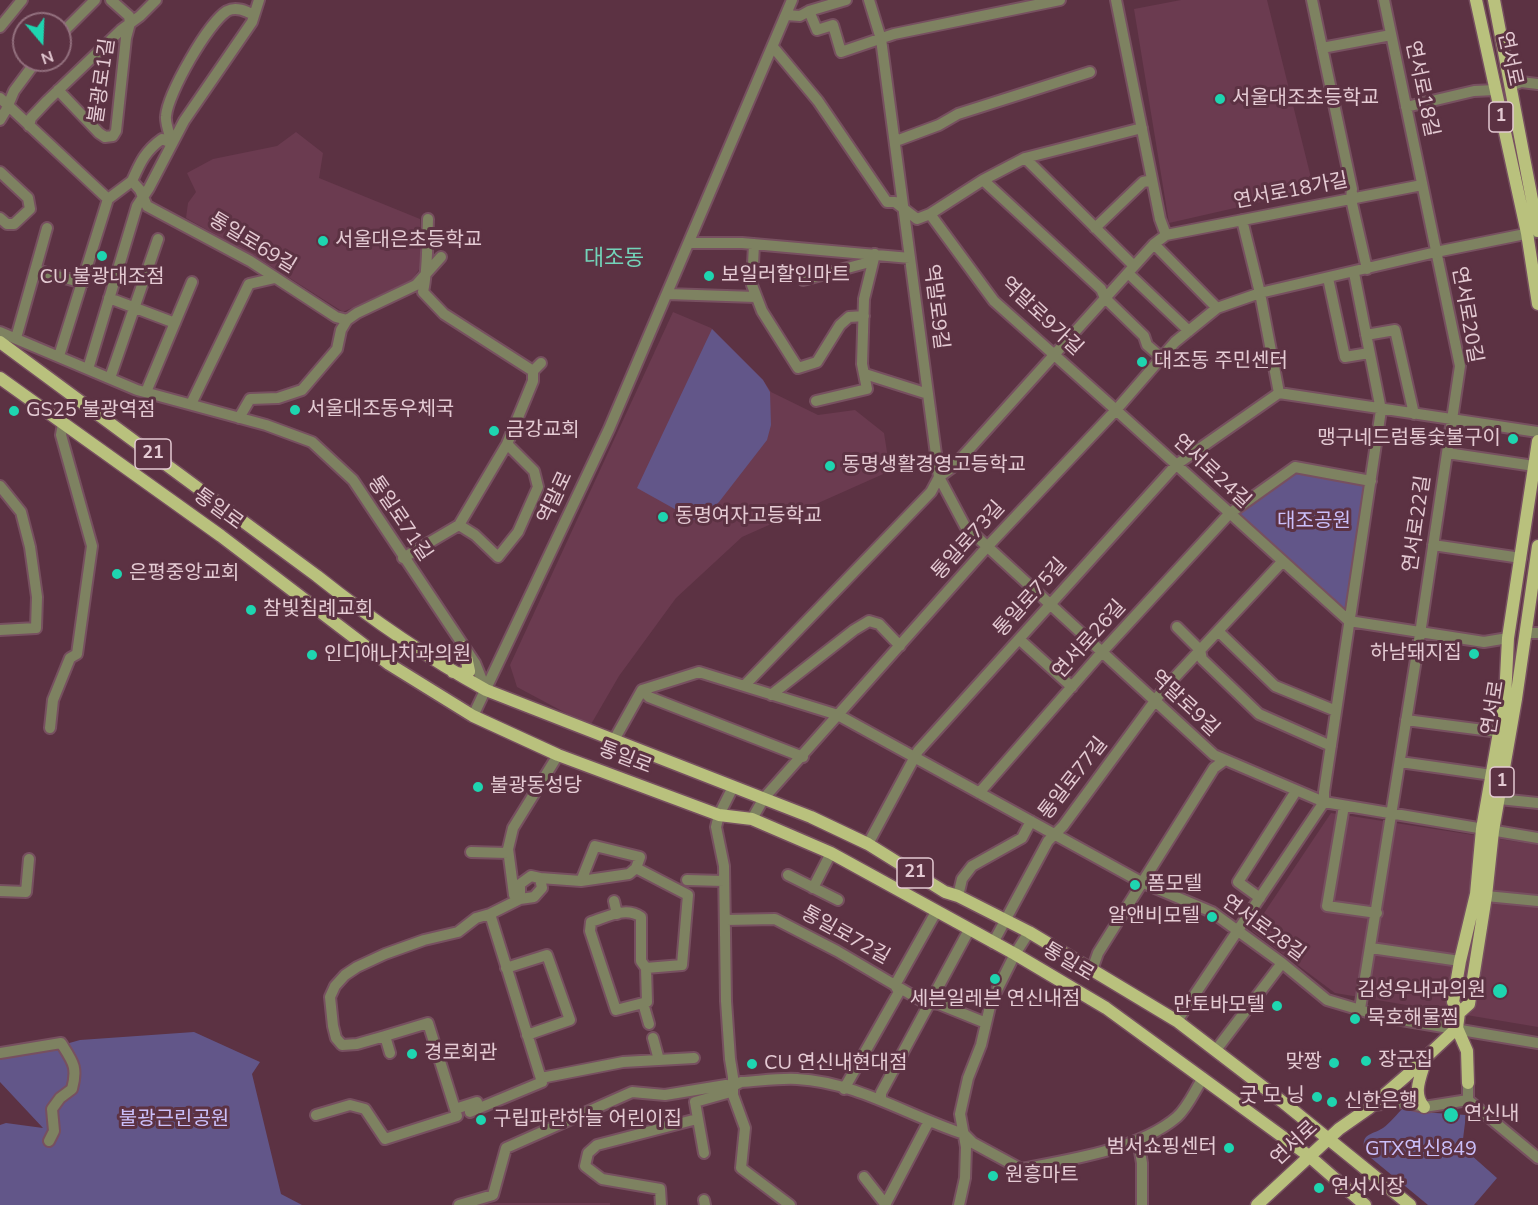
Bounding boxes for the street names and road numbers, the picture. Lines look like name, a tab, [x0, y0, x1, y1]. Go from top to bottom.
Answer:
street label: 연서로	[1492, 30, 1526, 88]
street label: 불광로1길	[85, 37, 121, 125]
street label: 연서로18길	[1399, 39, 1443, 139]
road number: 1	[1489, 102, 1513, 132]
street label: 연서로18가길	[1232, 169, 1350, 215]
street label: 통일로69길	[204, 209, 300, 279]
street label: 역말로9길	[918, 263, 952, 351]
street label: 연서로20길	[1446, 265, 1486, 365]
street label: 역말로9가길	[995, 273, 1087, 361]
street label: 연서로24길	[1167, 430, 1255, 514]
road number: 21	[135, 439, 171, 469]
street label: 역말로	[533, 468, 579, 528]
street label: 통일로71길	[362, 472, 436, 566]
street label: 연서로22길	[1399, 474, 1437, 574]
street label: 통일로	[189, 484, 247, 536]
street label: 통일로73길	[927, 497, 1011, 585]
street label: 통일로75길	[989, 554, 1073, 642]
street label: 연서로26길	[1048, 596, 1132, 684]
street label: 역말로9길	[1145, 666, 1223, 742]
street label: 연서로	[1478, 679, 1510, 737]
street label: 통일로77길	[1034, 733, 1114, 825]
street label: 통일로	[595, 738, 655, 780]
road number: 1	[1490, 767, 1514, 797]
road number: 21	[897, 858, 933, 888]
street label: 연서로28길	[1216, 891, 1310, 967]
street label: 통일로72길	[797, 902, 893, 970]
street label: 통일로	[1038, 938, 1098, 988]
street label: 연서로	[1267, 1116, 1323, 1172]

